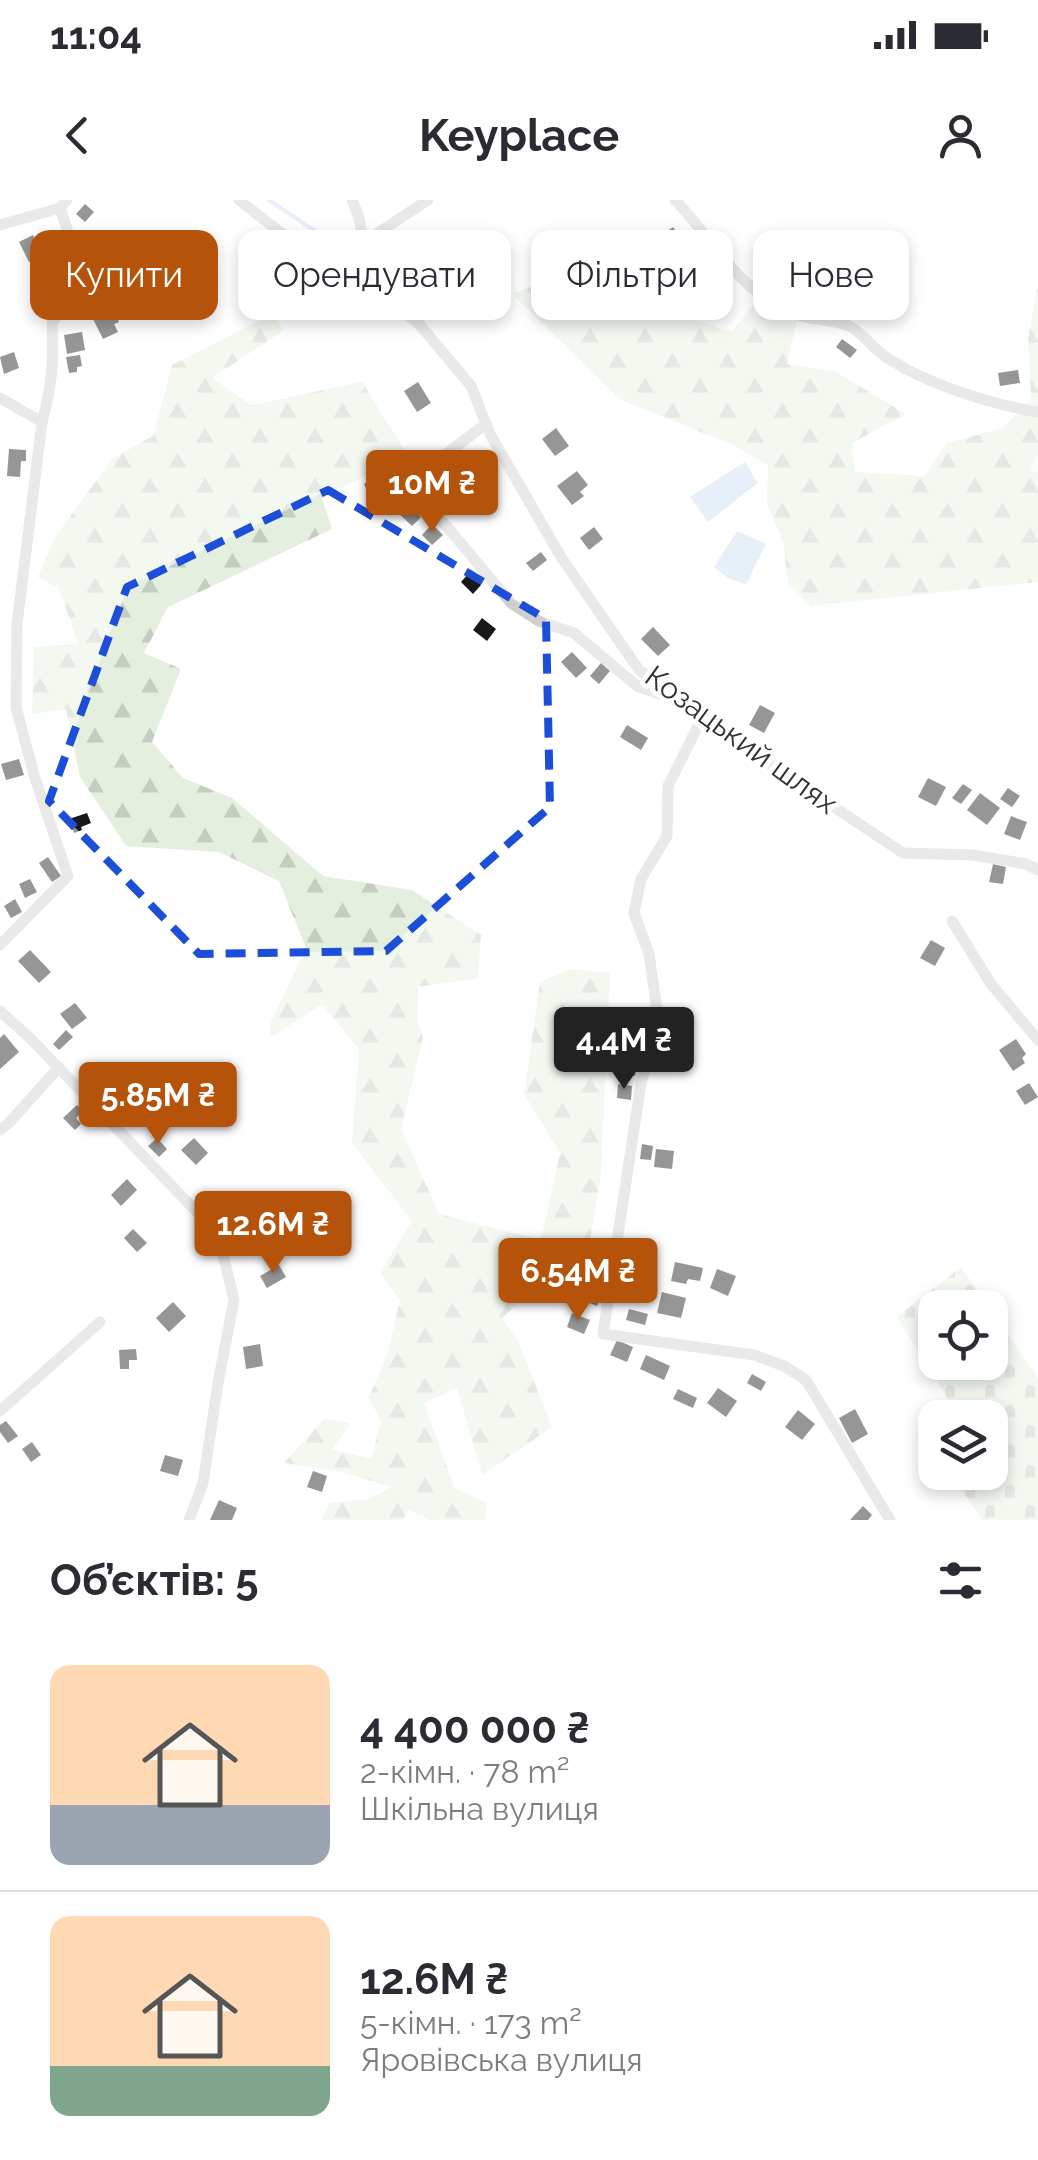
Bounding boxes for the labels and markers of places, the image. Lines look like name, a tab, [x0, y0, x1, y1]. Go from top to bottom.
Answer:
pin: 10M ₴	[362, 450, 502, 535]
pin: 4.4M ₴	[543, 1007, 705, 1092]
pin: 5.85M ₴	[66, 1062, 250, 1147]
pin: 12.6M ₴	[181, 1191, 365, 1276]
pin: 6.54M ₴	[486, 1238, 670, 1323]

